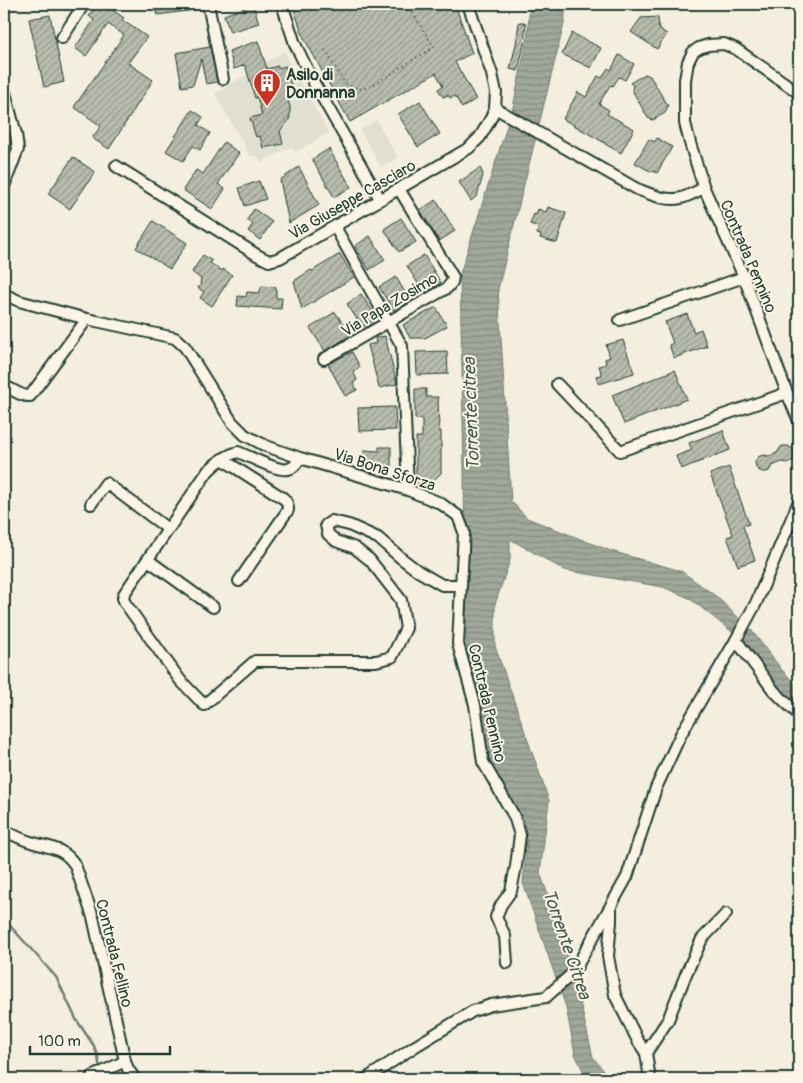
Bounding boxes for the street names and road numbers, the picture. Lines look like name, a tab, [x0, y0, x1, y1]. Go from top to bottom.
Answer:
street label: Via Giuseppe Casciaro	[285, 155, 420, 244]
street label: Contrada Pennino	[715, 197, 781, 316]
street label: Via Papa Zosimo	[338, 268, 442, 341]
street label: Via Bona Sforza	[331, 444, 438, 496]
street label: Contrada Pennino	[464, 642, 510, 765]
street label: Contrada Fellino	[91, 897, 137, 1010]

